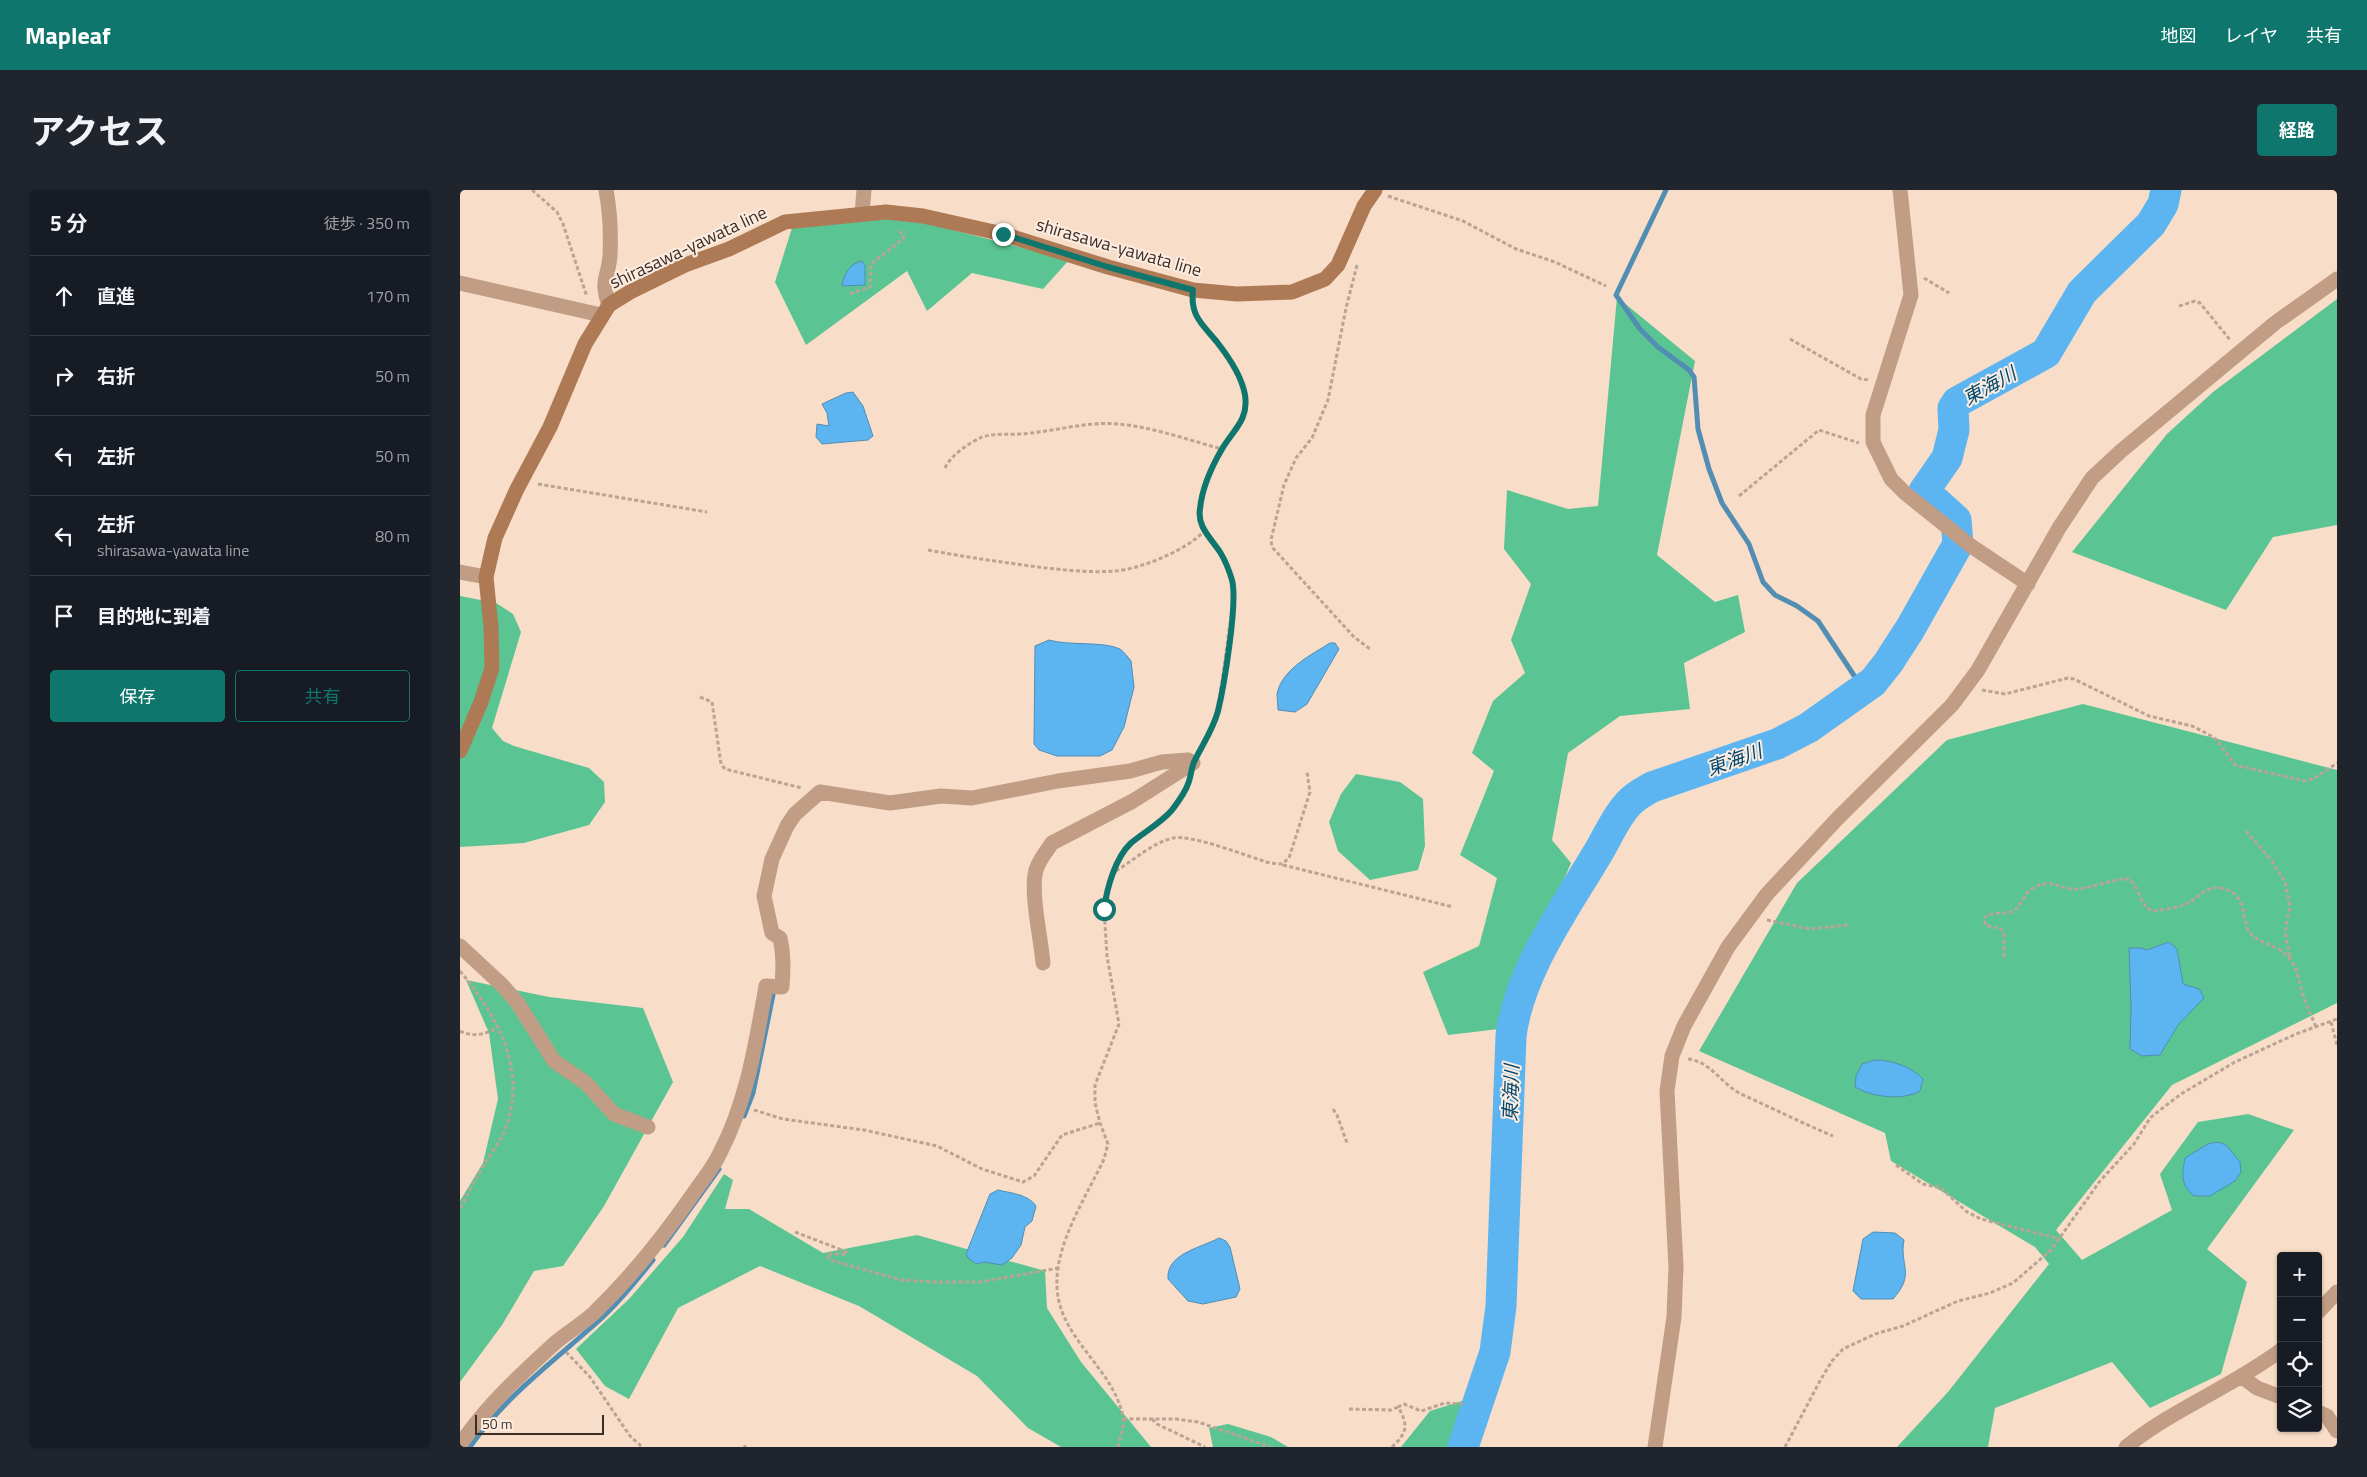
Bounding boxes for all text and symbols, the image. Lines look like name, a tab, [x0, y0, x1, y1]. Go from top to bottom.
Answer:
text: Mapleaf	[25, 17, 110, 53]
text: 地図	[2161, 22, 2197, 49]
text: レイヤ	[2225, 22, 2278, 49]
text: 共有	[2306, 22, 2342, 49]
text: アクセス	[30, 104, 168, 158]
button: 経路	[2257, 104, 2337, 156]
street label: shirasawa-yawata line	[605, 199, 771, 295]
text: 5 分	[50, 207, 87, 239]
street label: shirasawa-yawata line	[1033, 210, 1205, 284]
text: 徒歩 · 350 m	[324, 211, 410, 235]
route end	[992, 223, 1015, 246]
text: 直進	[97, 281, 135, 310]
icon: ahead	[50, 282, 78, 310]
text: 170 m	[366, 284, 410, 308]
water label: 東海川	[1957, 358, 2023, 412]
text: 右折	[97, 361, 135, 390]
icon: right	[50, 362, 78, 390]
text: 50 m	[375, 364, 410, 388]
text: 左折	[97, 441, 135, 470]
icon: left	[50, 442, 78, 470]
text: 50 m	[375, 444, 410, 468]
text: 左折	[97, 509, 135, 538]
icon: left	[50, 522, 78, 550]
text: 80 m	[375, 524, 410, 548]
text: shirasawa-yawata line	[97, 538, 249, 562]
text: 目的地に到着	[97, 601, 211, 630]
icon: arrive	[50, 602, 78, 630]
button: 保存	[50, 670, 225, 722]
button: 共有	[235, 670, 410, 722]
water label: 東海川	[1702, 735, 1768, 782]
route start	[1093, 898, 1116, 921]
water label: 東海川	[1495, 1062, 1526, 1122]
map controls	[2277, 1252, 2322, 1432]
button: +	[2277, 1252, 2322, 1297]
button: −	[2277, 1297, 2322, 1342]
button: locate	[2277, 1342, 2322, 1387]
button: layers	[2277, 1387, 2322, 1432]
scale bar	[475, 1412, 604, 1435]
text: 50 m	[482, 1413, 512, 1434]

